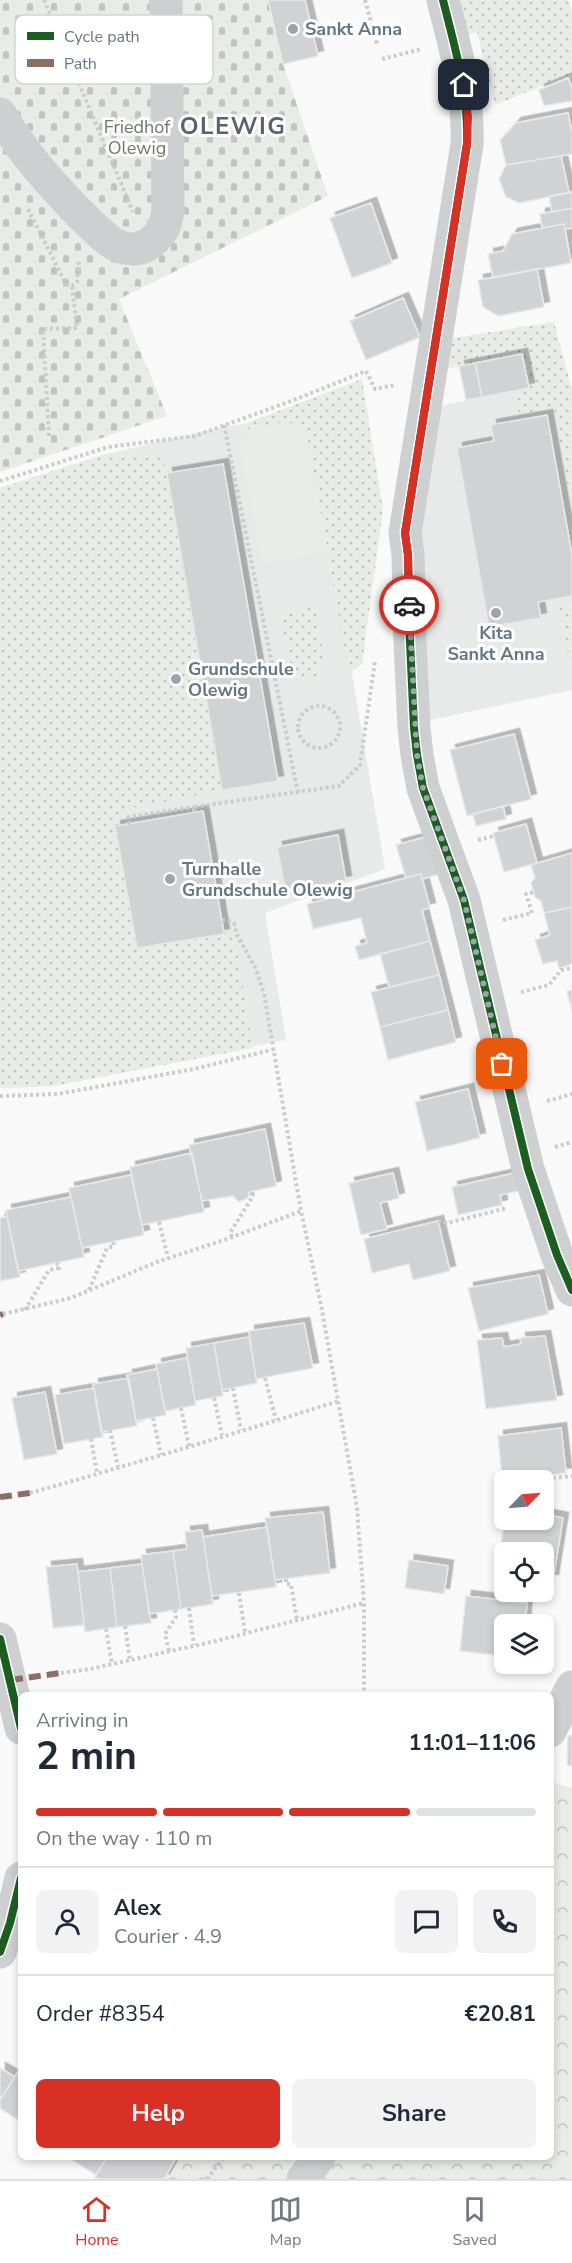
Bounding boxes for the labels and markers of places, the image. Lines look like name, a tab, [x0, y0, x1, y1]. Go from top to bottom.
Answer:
place label: Sankt Anna	[305, 17, 402, 41]
marker: Sankt Anna	[286, 22, 300, 36]
pin	[438, 59, 489, 110]
marker: Kita Sankt Anna	[489, 606, 503, 620]
place label: Kita Sankt Anna	[447, 621, 545, 666]
place label: Grundschule Olewig	[188, 657, 294, 702]
marker: Grundschule Olewig	[169, 672, 183, 686]
place label: Turnhalle Grundschule Olewig	[182, 857, 353, 902]
marker: Turnhalle Grundschule Olewig	[163, 872, 177, 886]
pin	[476, 1038, 527, 1089]

